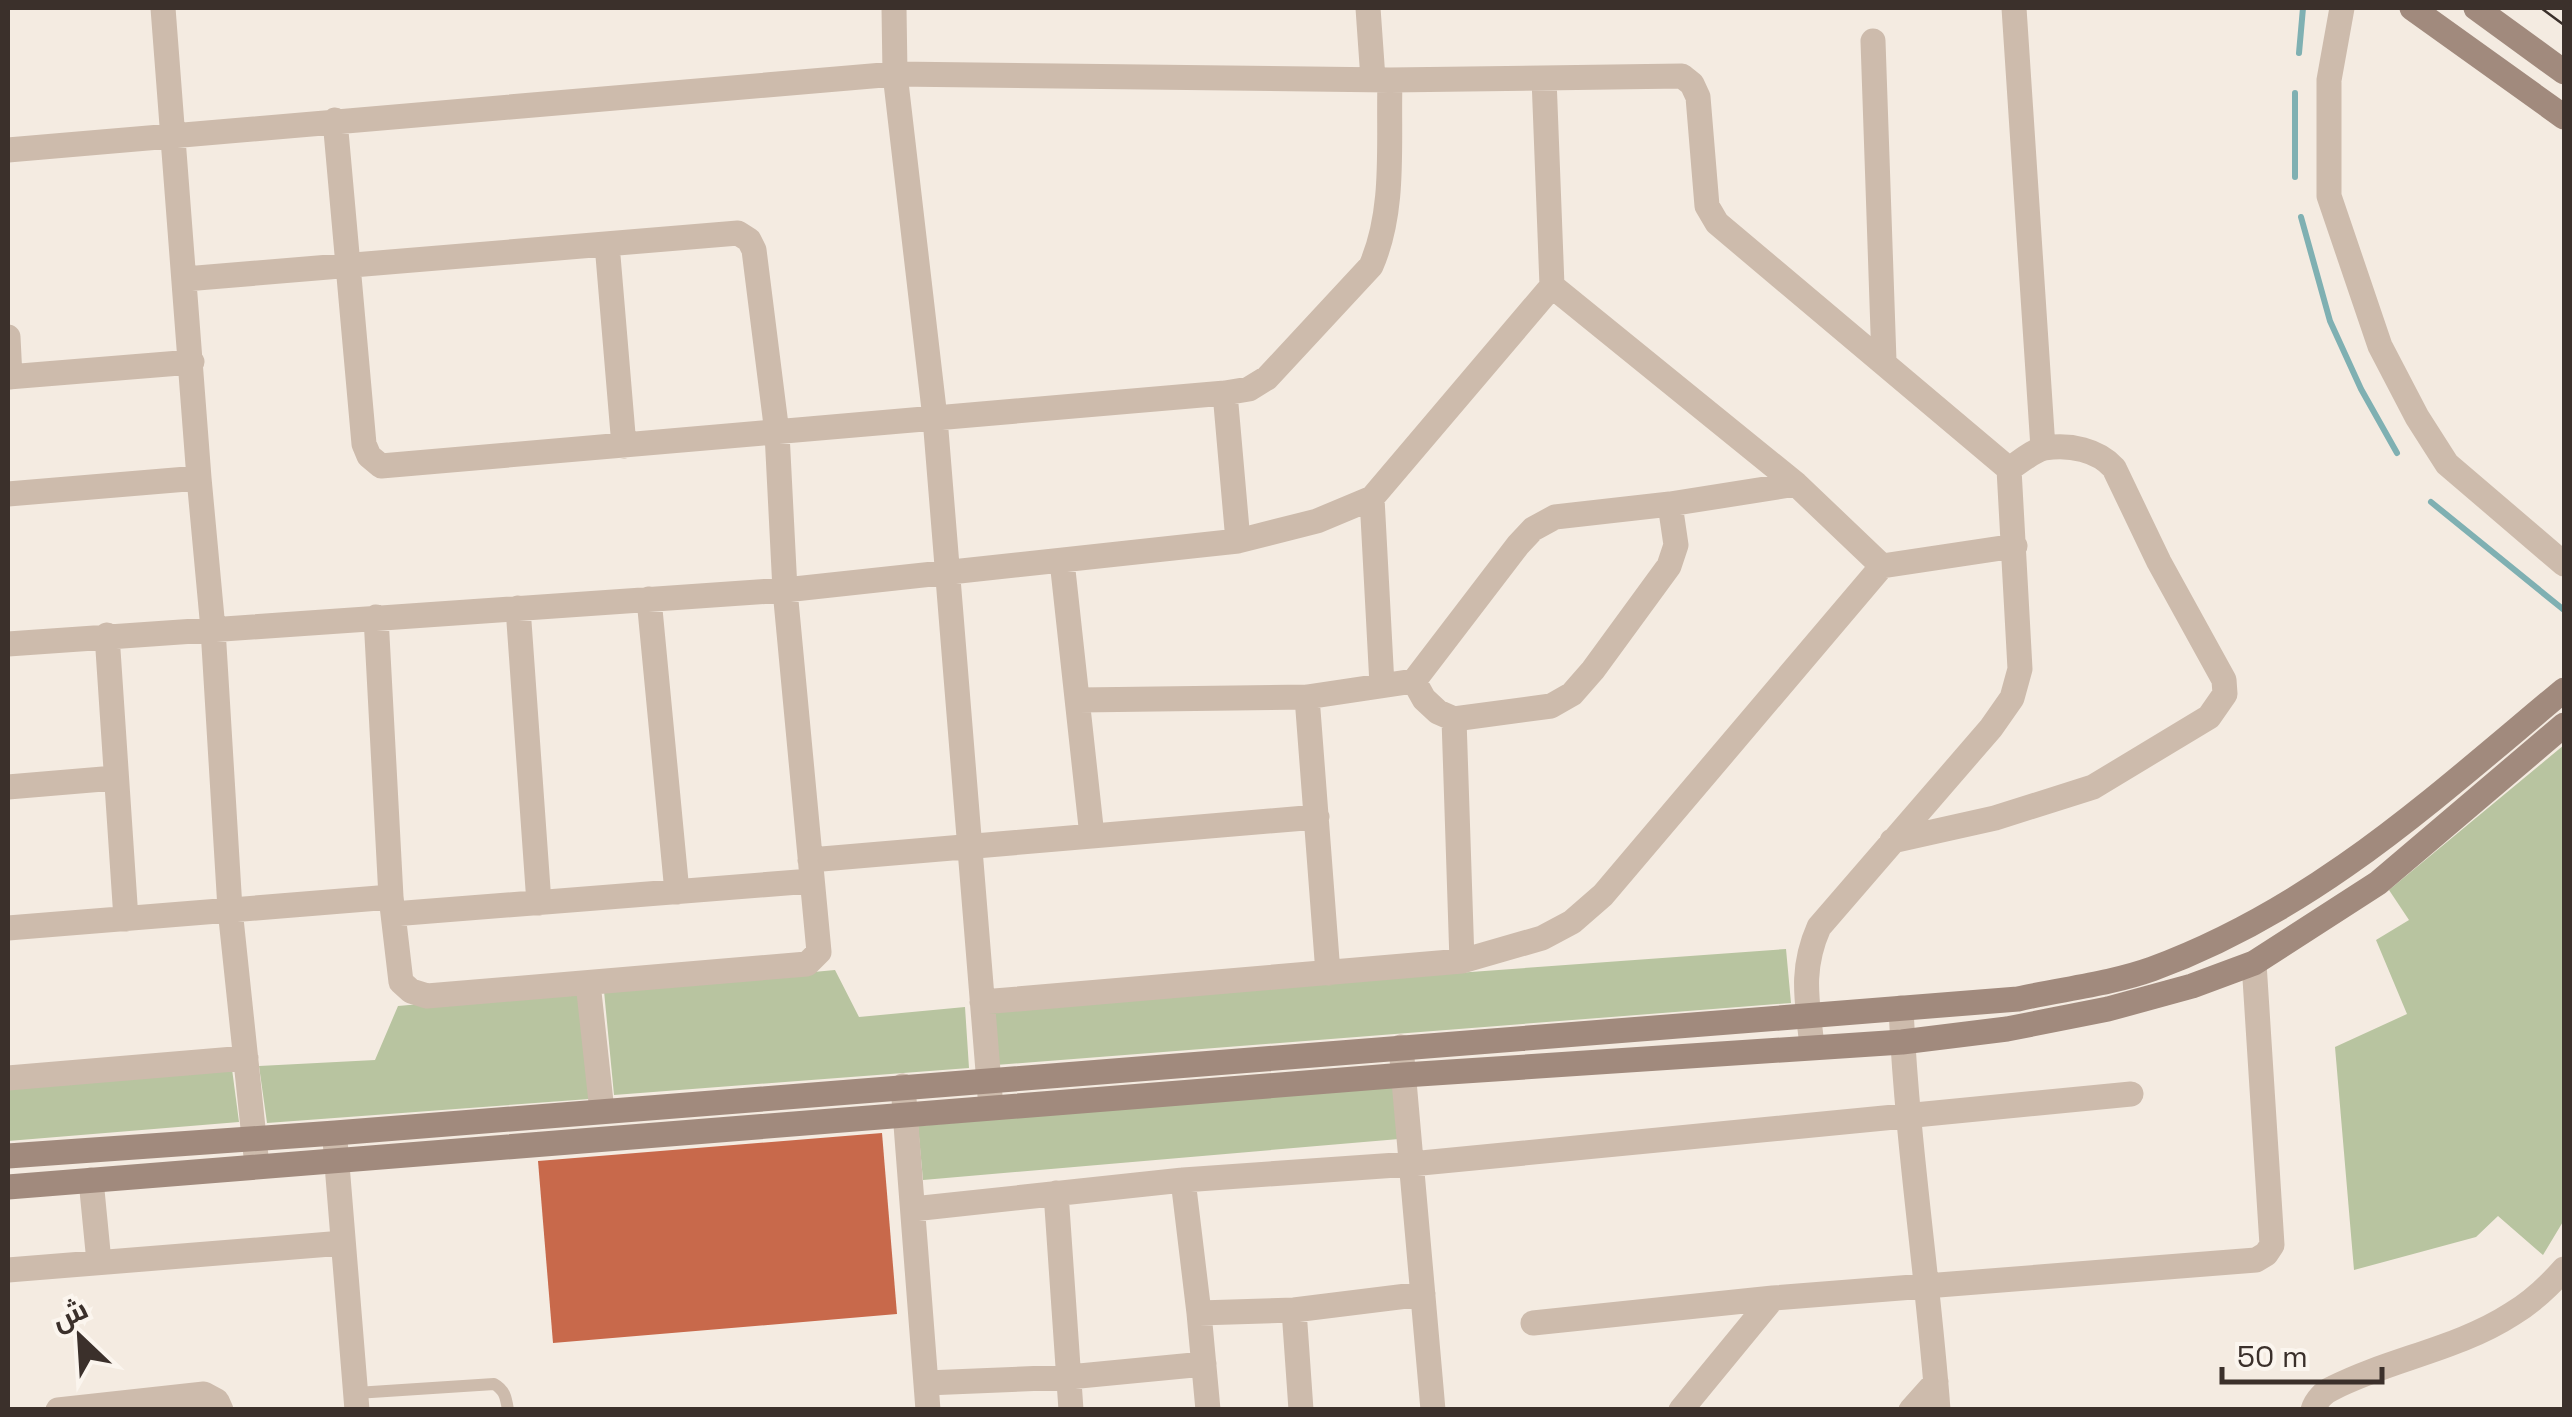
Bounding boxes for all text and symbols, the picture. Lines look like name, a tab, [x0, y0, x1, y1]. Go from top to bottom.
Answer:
north arrow	[30, 1287, 130, 1387]
text: ش	[46, 1290, 93, 1338]
scale bar	[2222, 1322, 2382, 1384]
text: 50 m	[2237, 1337, 2308, 1376]

